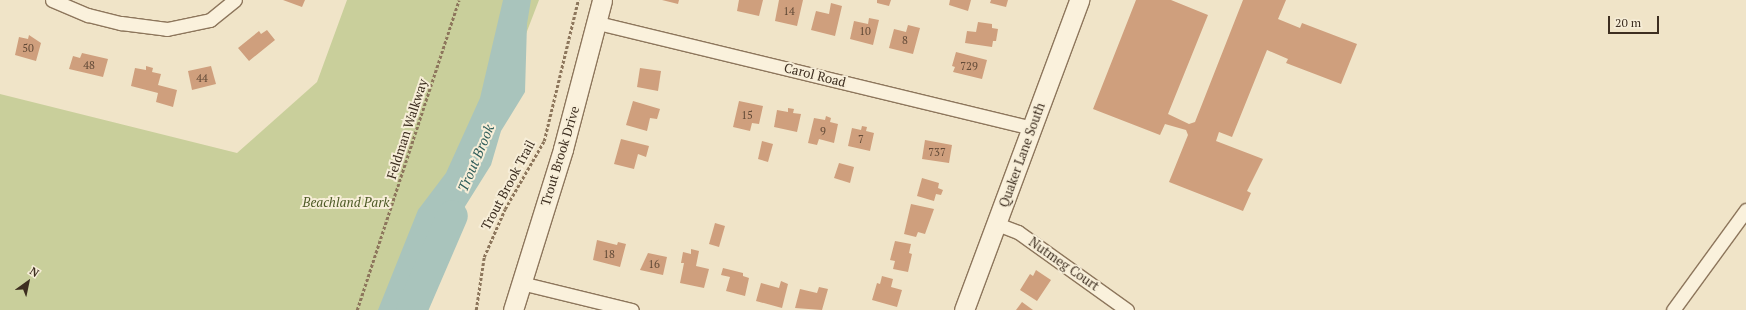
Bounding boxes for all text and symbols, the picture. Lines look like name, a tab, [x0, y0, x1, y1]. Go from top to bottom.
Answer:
house number: 14	[783, 4, 795, 18]
scale bar	[1610, 8, 1661, 34]
text: 20 m	[1615, 15, 1641, 30]
house number: 10	[859, 24, 871, 38]
house number: 8	[902, 33, 908, 47]
house number: 50	[22, 41, 34, 55]
house number: 48	[83, 58, 95, 72]
house number: 729	[960, 59, 978, 73]
street label: Carol Road	[782, 60, 848, 90]
house number: 44	[196, 71, 208, 85]
street label: Feldman Walkway	[383, 77, 431, 181]
street label: Quaker Lane South	[996, 101, 1048, 209]
street label: Trout Brook Drive	[537, 104, 583, 208]
house number: 15	[741, 108, 753, 122]
water label: Trout Brook	[454, 122, 498, 194]
house number: 9	[820, 124, 826, 138]
house number: 7	[858, 132, 864, 146]
street label: Trout Brook Trail	[478, 137, 538, 233]
house number: 737	[928, 145, 946, 159]
park label: Beachland Park	[303, 194, 389, 210]
street label: Nutmeg Court	[1026, 234, 1102, 294]
house number: 18	[603, 247, 615, 261]
house number: 16	[648, 257, 660, 271]
north arrow	[8, 262, 48, 302]
text: N	[27, 264, 42, 280]

